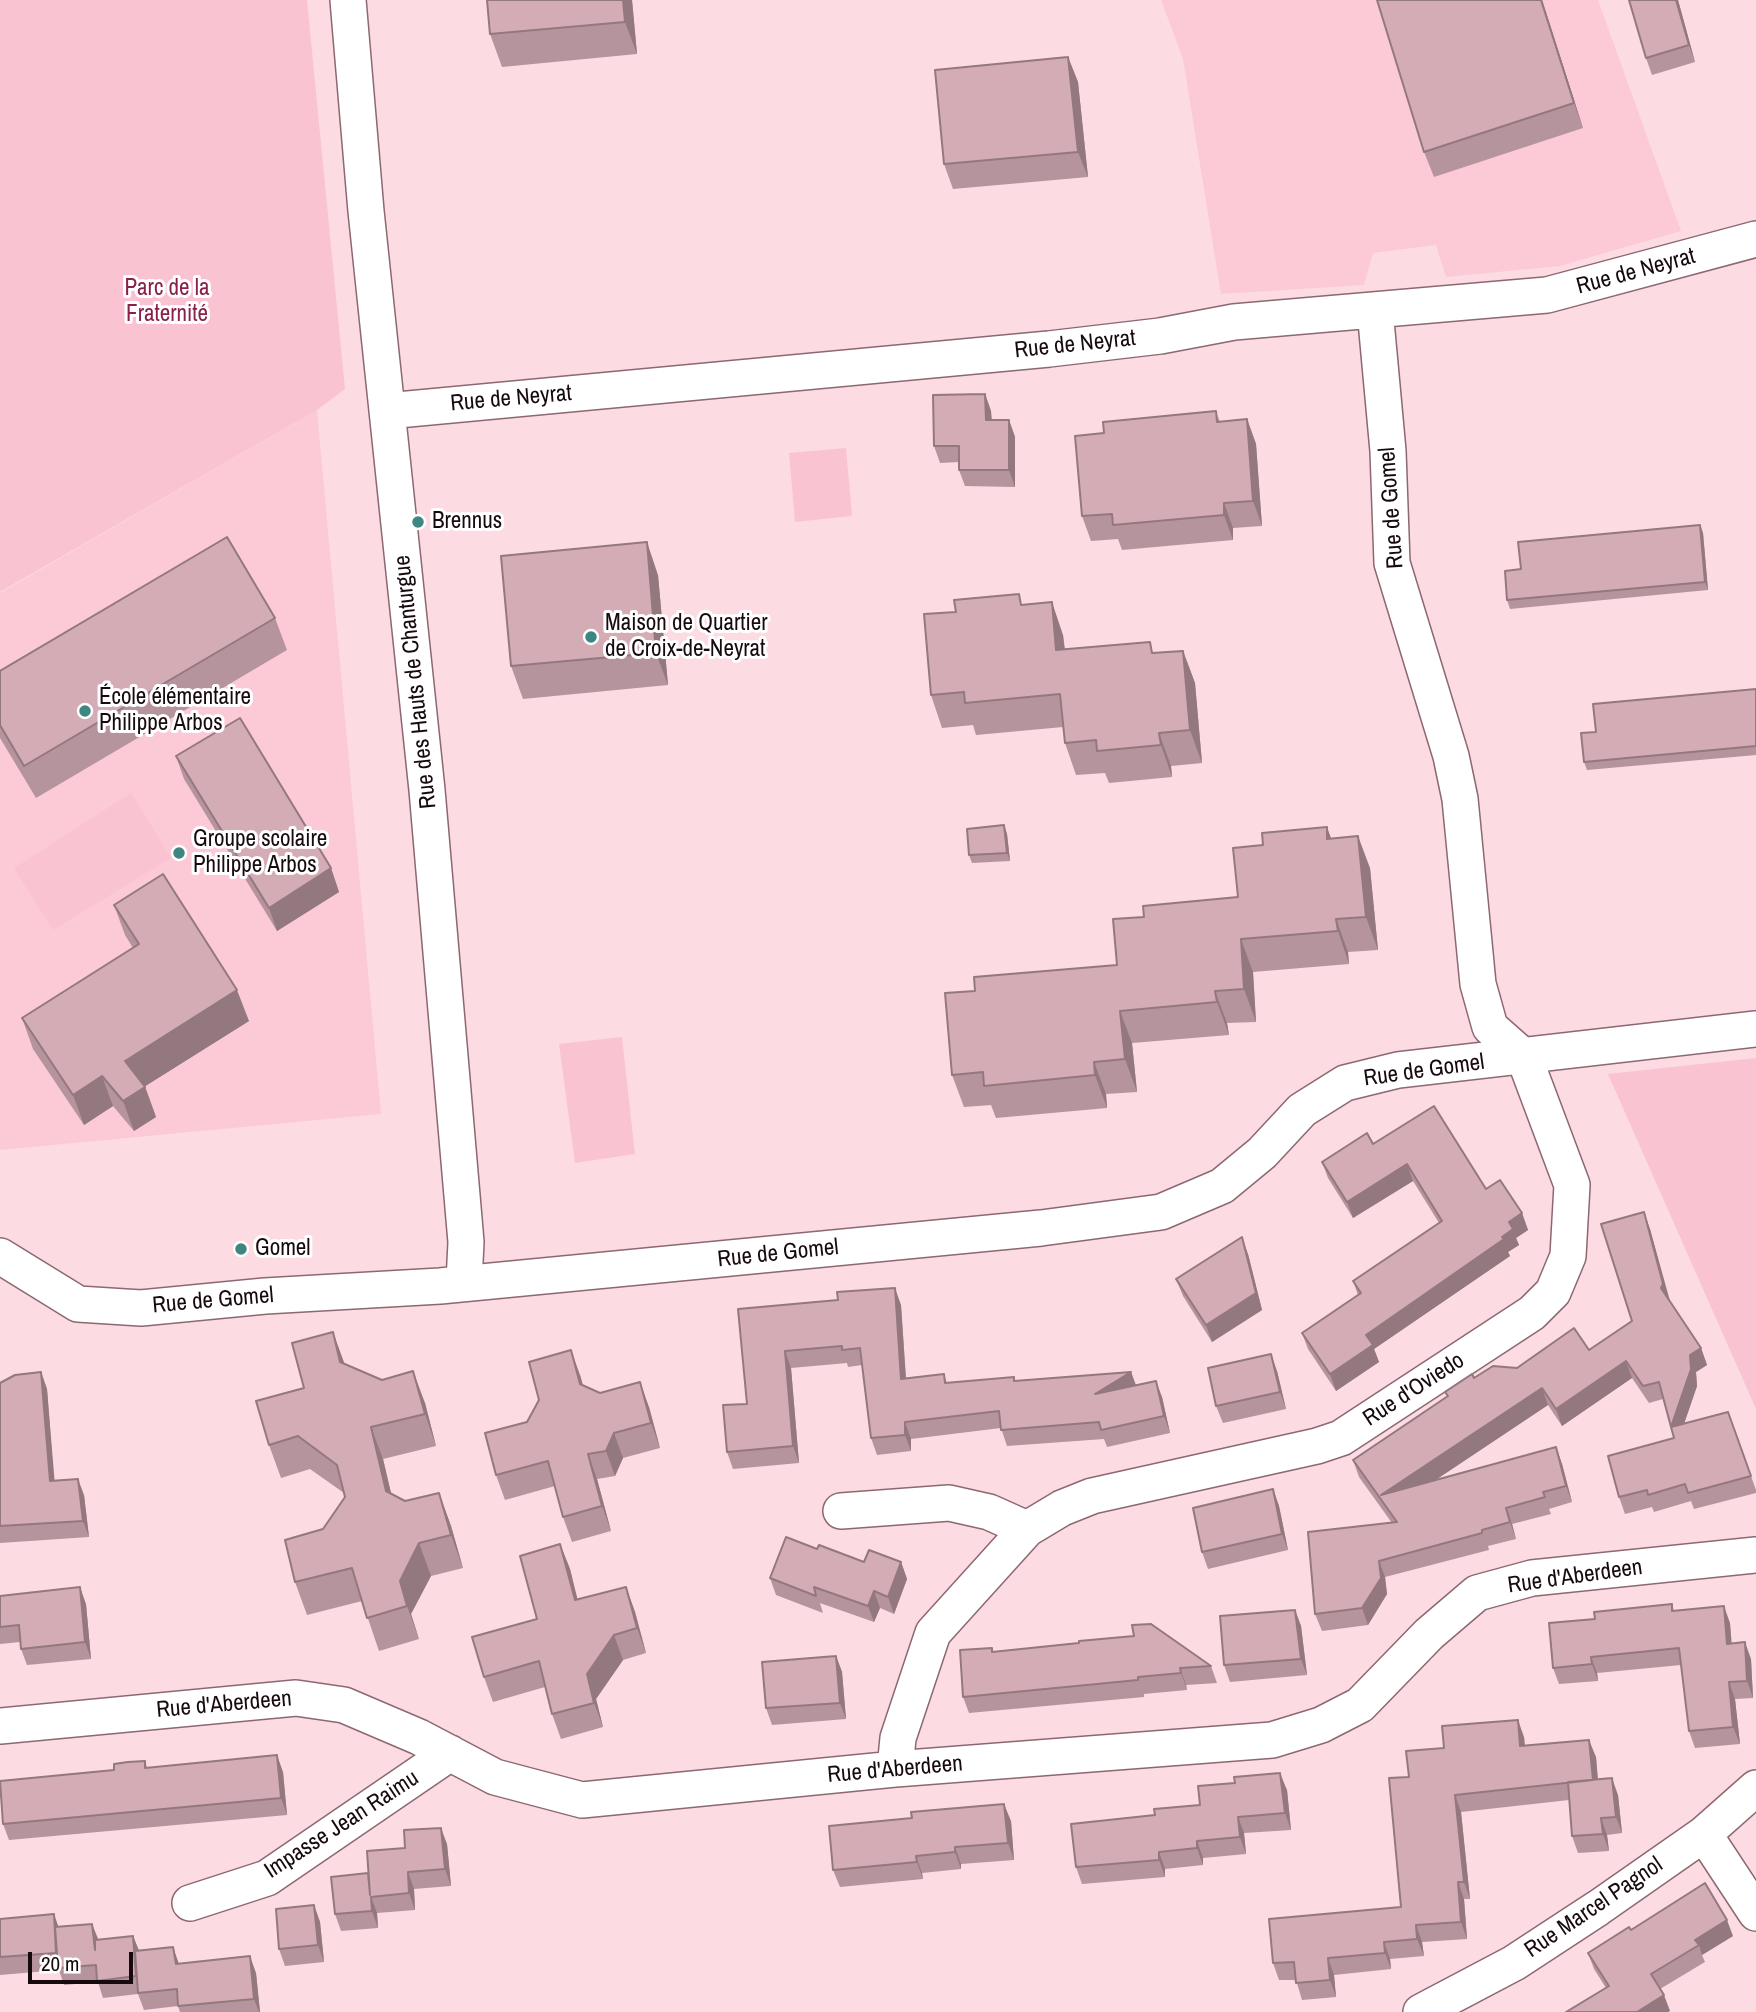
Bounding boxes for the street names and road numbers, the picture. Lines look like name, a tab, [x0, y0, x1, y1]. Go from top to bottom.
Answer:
street label: Rue de Neyrat	[1574, 243, 1698, 301]
street label: Rue de Neyrat	[1013, 325, 1137, 365]
street label: Rue de Neyrat	[449, 380, 573, 418]
street label: Rue de Gomel	[1374, 446, 1410, 570]
street label: Rue des Hauts de Chanturgue	[389, 554, 443, 810]
street label: Rue de Gomel	[1362, 1049, 1486, 1093]
street label: Rue de Gomel	[716, 1234, 840, 1274]
street label: Rue de Gomel	[151, 1282, 275, 1320]
street label: Rue d'Oviedo	[1358, 1347, 1470, 1433]
street label: Rue d'Aberdeen	[1506, 1554, 1644, 1600]
street label: Rue d'Aberdeen	[155, 1685, 293, 1725]
street label: Rue d'Aberdeen	[826, 1750, 964, 1790]
street label: Impasse Jean Raimu	[260, 1765, 424, 1885]
street label: Rue Marcel Pagnol	[1520, 1852, 1668, 1964]

